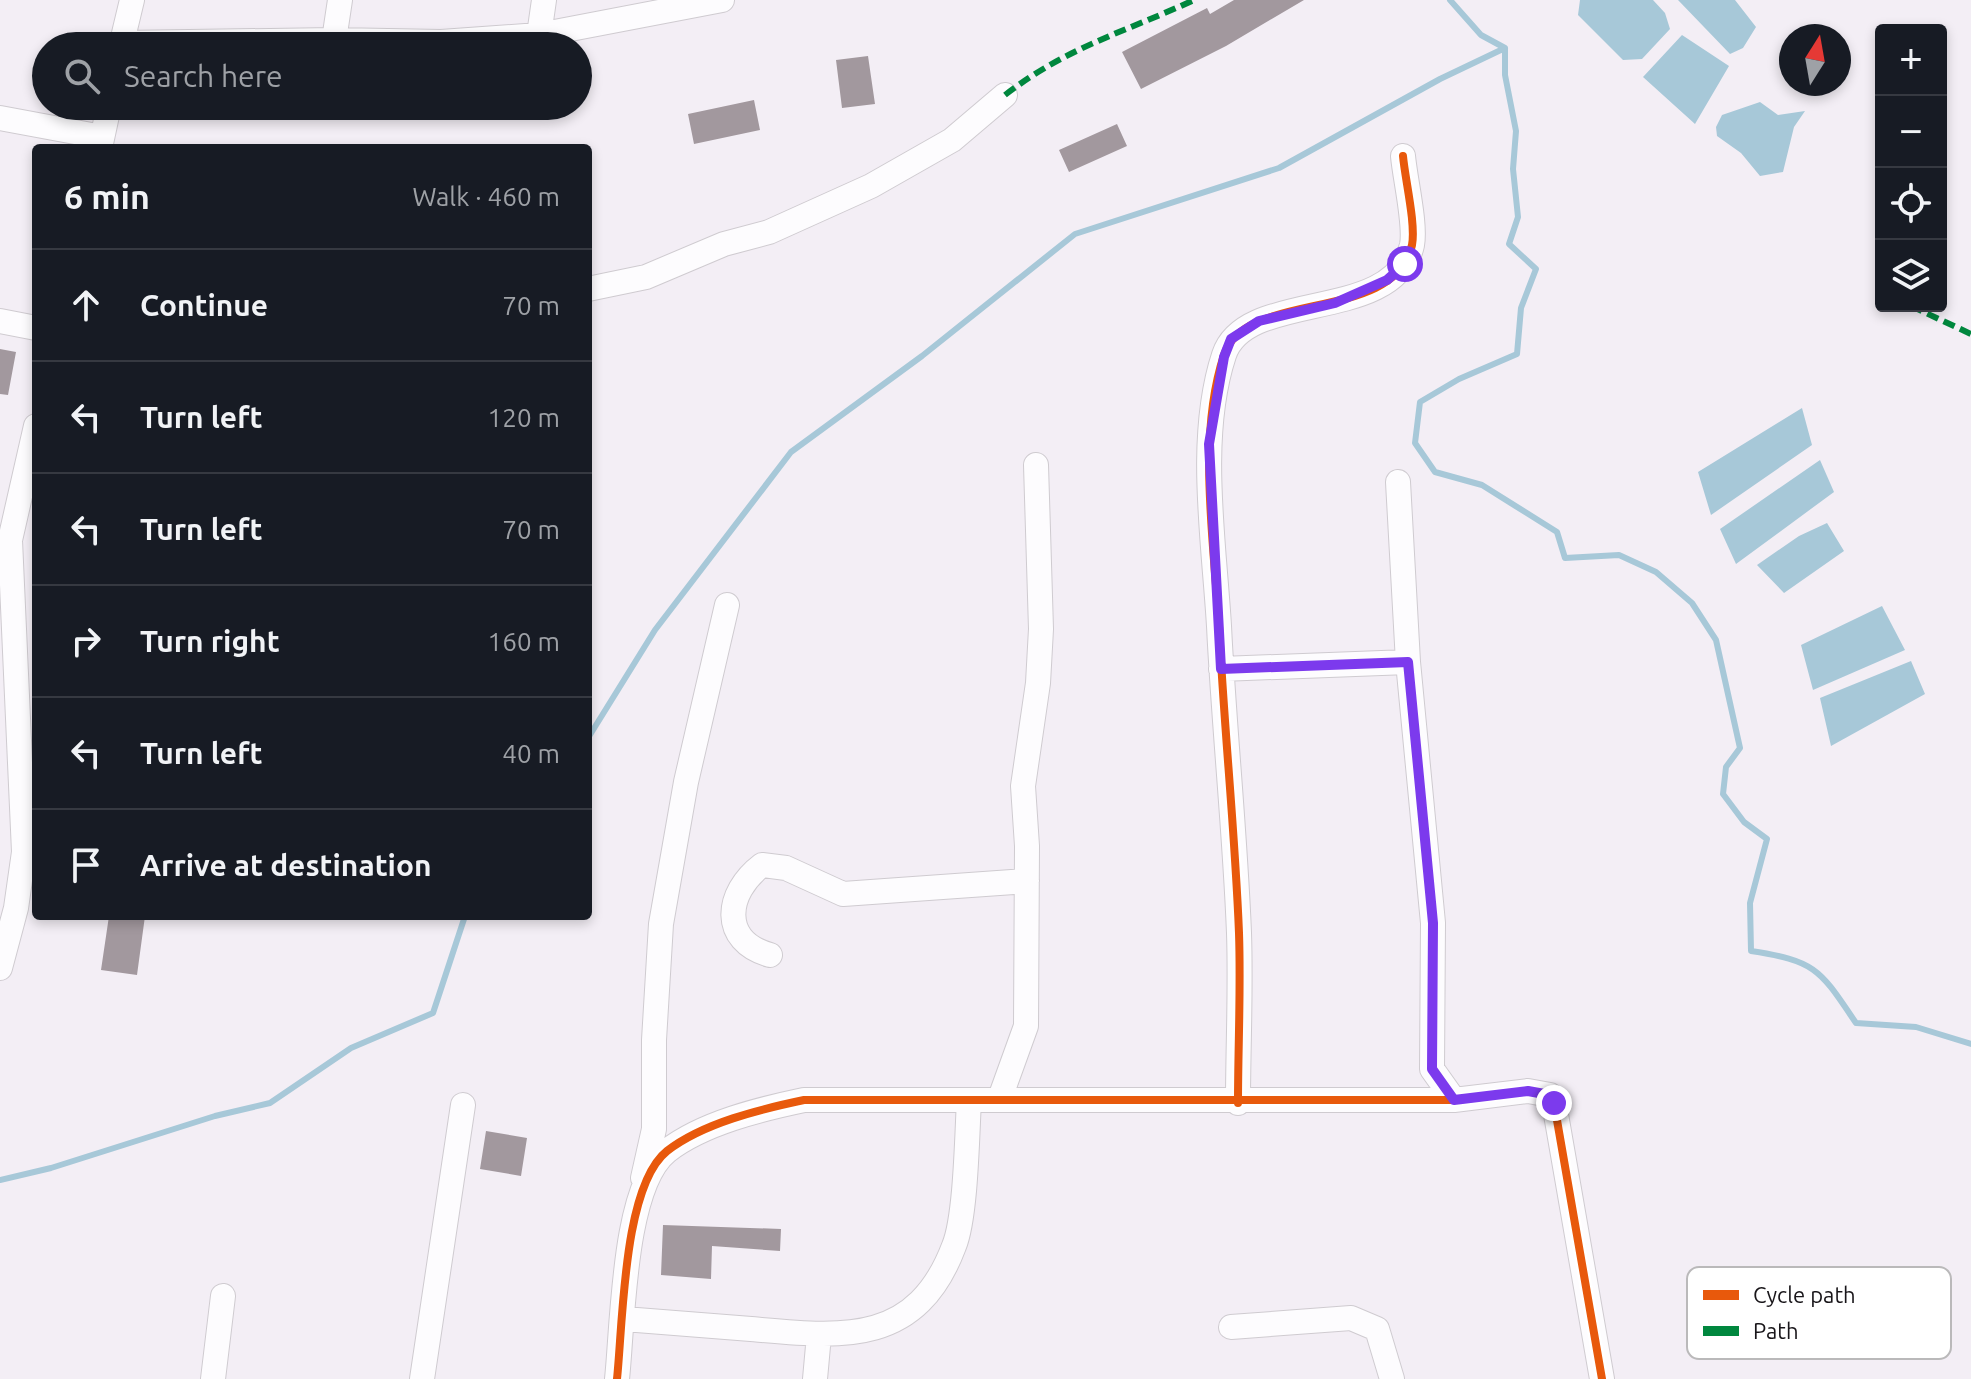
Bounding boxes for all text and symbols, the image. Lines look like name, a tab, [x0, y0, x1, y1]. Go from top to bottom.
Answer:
north arrow	[1779, 24, 1851, 96]
map controls	[1875, 24, 1947, 312]
button: +	[1875, 24, 1947, 96]
search box	[32, 32, 592, 120]
icon: search	[60, 54, 104, 98]
text: Search here	[124, 59, 283, 93]
button: −	[1875, 96, 1947, 168]
button: locate	[1875, 168, 1947, 240]
text: 6 min	[64, 177, 150, 215]
text: Walk · 460 m	[412, 182, 560, 211]
button: layers	[1875, 240, 1947, 312]
route start	[1387, 246, 1423, 282]
icon: ahead	[64, 283, 108, 327]
text: Continue	[140, 288, 268, 322]
text: 70 m	[502, 291, 560, 320]
icon: left	[64, 395, 108, 439]
text: Turn left	[140, 400, 262, 434]
text: 120 m	[488, 403, 560, 432]
icon: left	[64, 507, 108, 551]
text: Turn left	[140, 512, 262, 546]
text: 70 m	[502, 515, 560, 544]
icon: right	[64, 619, 108, 663]
text: Turn right	[140, 624, 280, 658]
text: 160 m	[488, 627, 560, 656]
icon: left	[64, 731, 108, 775]
text: Turn left	[140, 736, 262, 770]
text: 40 m	[502, 739, 560, 768]
icon: arrive	[64, 843, 108, 887]
text: Arrive at destination	[140, 848, 432, 882]
route end	[1536, 1085, 1572, 1121]
legend	[1687, 1267, 1951, 1359]
text: Cycle path	[1753, 1282, 1856, 1307]
text: Path	[1753, 1318, 1798, 1343]

